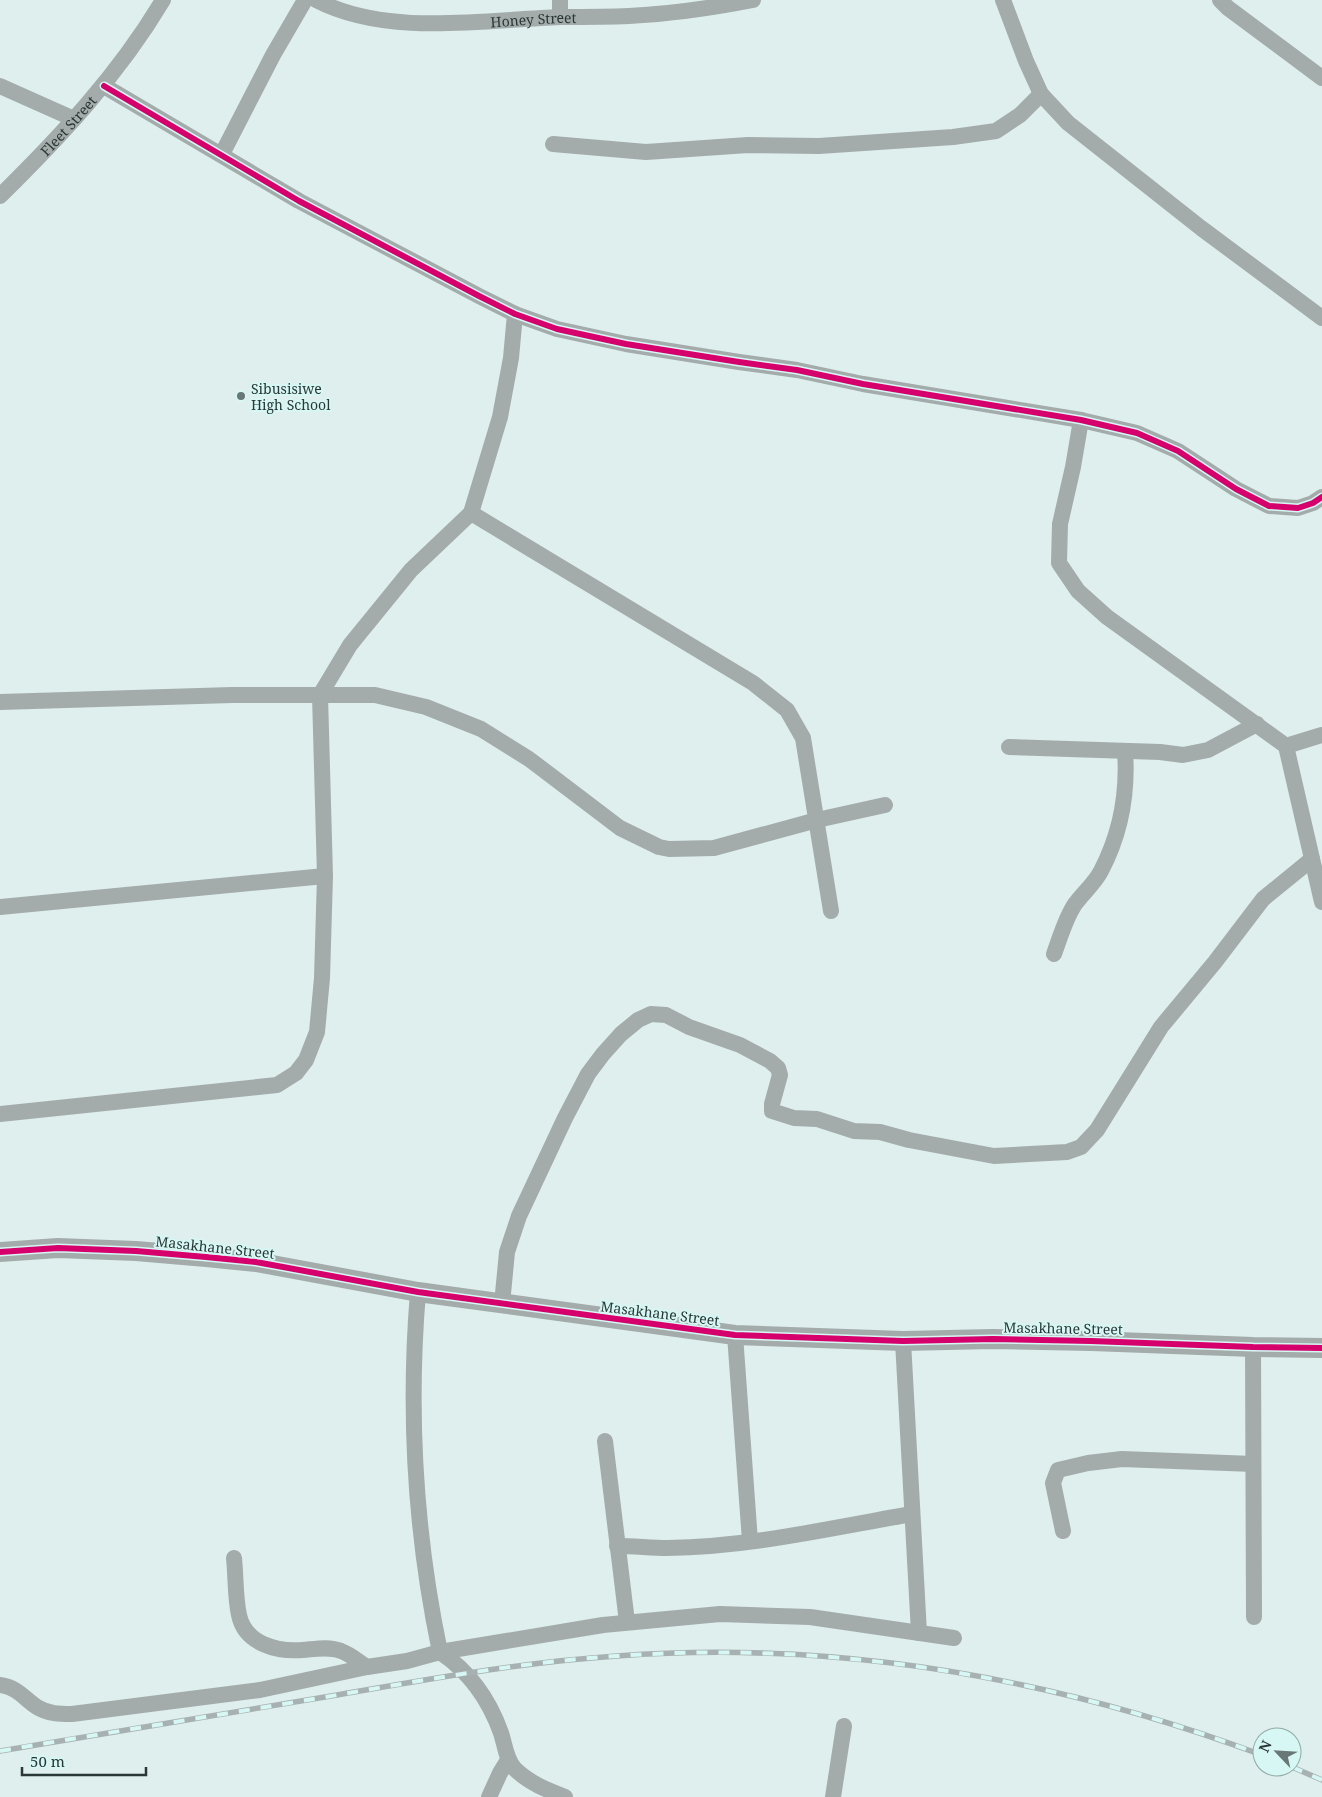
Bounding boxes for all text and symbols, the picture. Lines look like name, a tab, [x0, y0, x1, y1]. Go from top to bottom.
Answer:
street label: Honey Street	[490, 7, 577, 31]
street label: Fleet Street	[36, 91, 100, 160]
place label: Sibusisiwe High School	[251, 379, 331, 414]
marker: Sibusisiwe High School	[235, 390, 247, 402]
street label: Masakhane Street	[155, 1231, 275, 1263]
street label: Masakhane Street	[600, 1296, 720, 1330]
street label: Masakhane Street	[1003, 1317, 1123, 1339]
north arrow	[1252, 1727, 1302, 1777]
text: N	[1254, 1737, 1276, 1755]
scale bar	[22, 1744, 146, 1776]
text: 50 m	[30, 1751, 65, 1771]

